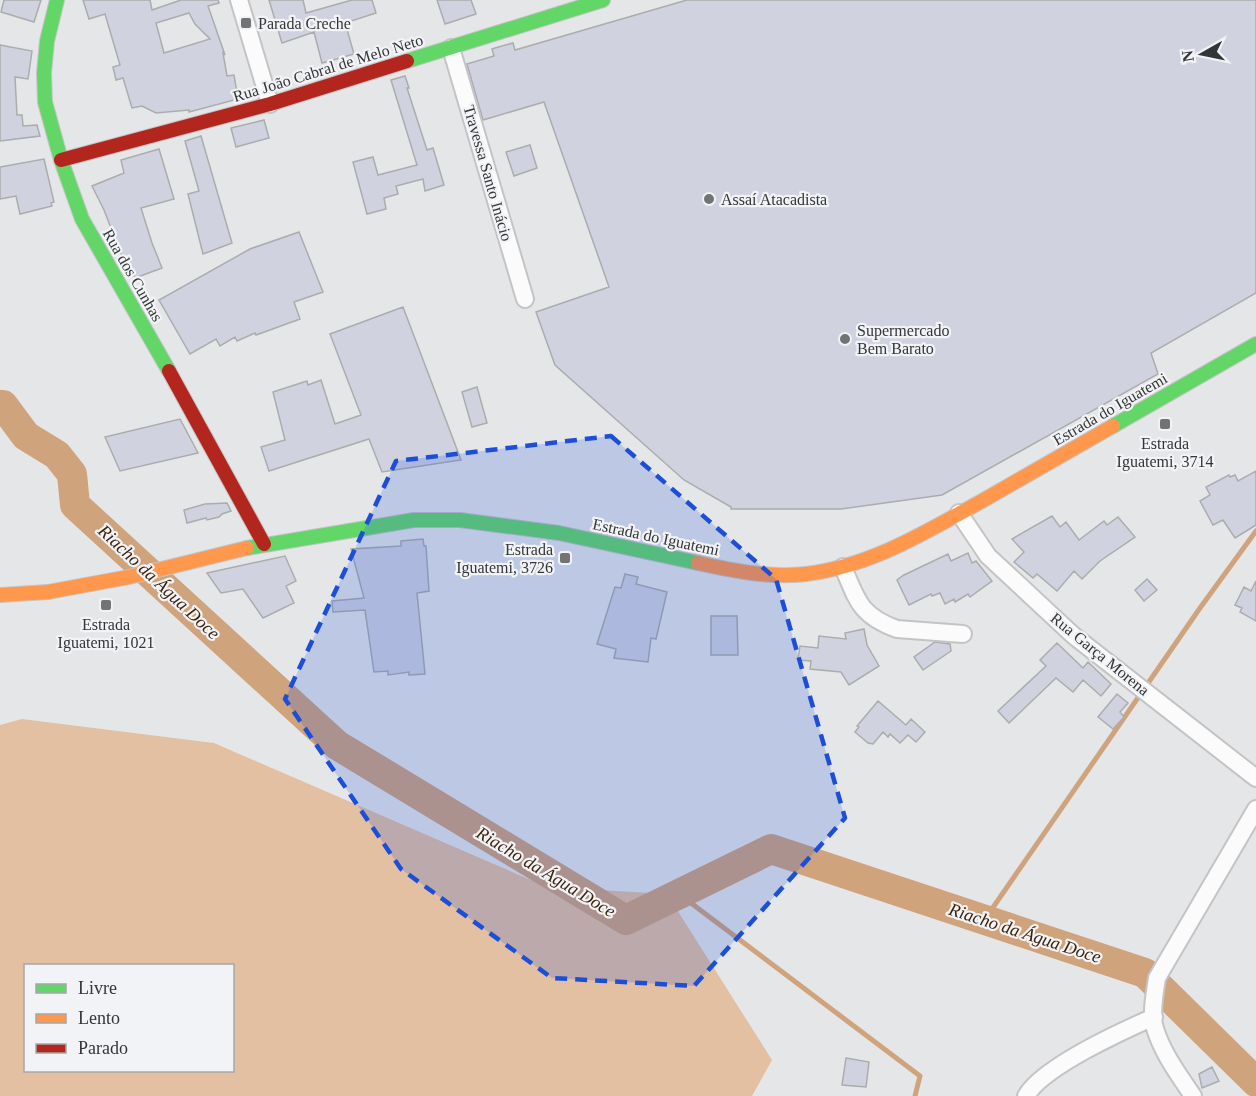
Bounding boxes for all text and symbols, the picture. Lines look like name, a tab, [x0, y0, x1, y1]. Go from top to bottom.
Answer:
place label: Parada Creche	[258, 15, 351, 32]
marker: Parada Creche	[239, 16, 253, 30]
north arrow	[1172, 24, 1232, 84]
street label: Rua João Cabral de Melo Neto	[231, 31, 425, 105]
text: N	[1178, 49, 1197, 63]
street label: Travessa Santo Inácio	[460, 103, 516, 243]
place label: Assaí Atacadista	[721, 191, 827, 208]
marker: Assaí Atacadista	[702, 192, 716, 206]
street label: Rua dos Cunhas	[100, 226, 166, 324]
place label: Supermercado Bem Barato	[857, 322, 949, 357]
marker: Supermercado Bem Barato	[838, 332, 852, 346]
street label: Estrada do Iguatemi	[1050, 369, 1171, 449]
marker: Estrada Iguatemi, 3714	[1158, 417, 1172, 431]
place label: Estrada Iguatemi, 3714	[1117, 435, 1213, 471]
street label: Estrada do Iguatemi	[591, 515, 721, 560]
water label: Riacho da Água Doce	[94, 519, 224, 643]
place label: Estrada Iguatemi, 3726	[456, 541, 553, 577]
marker: Estrada Iguatemi, 3726	[558, 551, 572, 565]
marker: Estrada Iguatemi, 1021	[99, 598, 113, 612]
street label: Rua Garça Morena	[1047, 609, 1153, 700]
place label: Estrada Iguatemi, 1021	[58, 616, 154, 652]
water label: Riacho da Água Doce	[472, 821, 620, 921]
water label: Riacho da Água Doce	[946, 898, 1104, 967]
legend	[24, 964, 234, 1072]
text: Livre	[78, 978, 117, 998]
text: Lento	[78, 1008, 120, 1028]
text: Parado	[78, 1038, 128, 1058]

